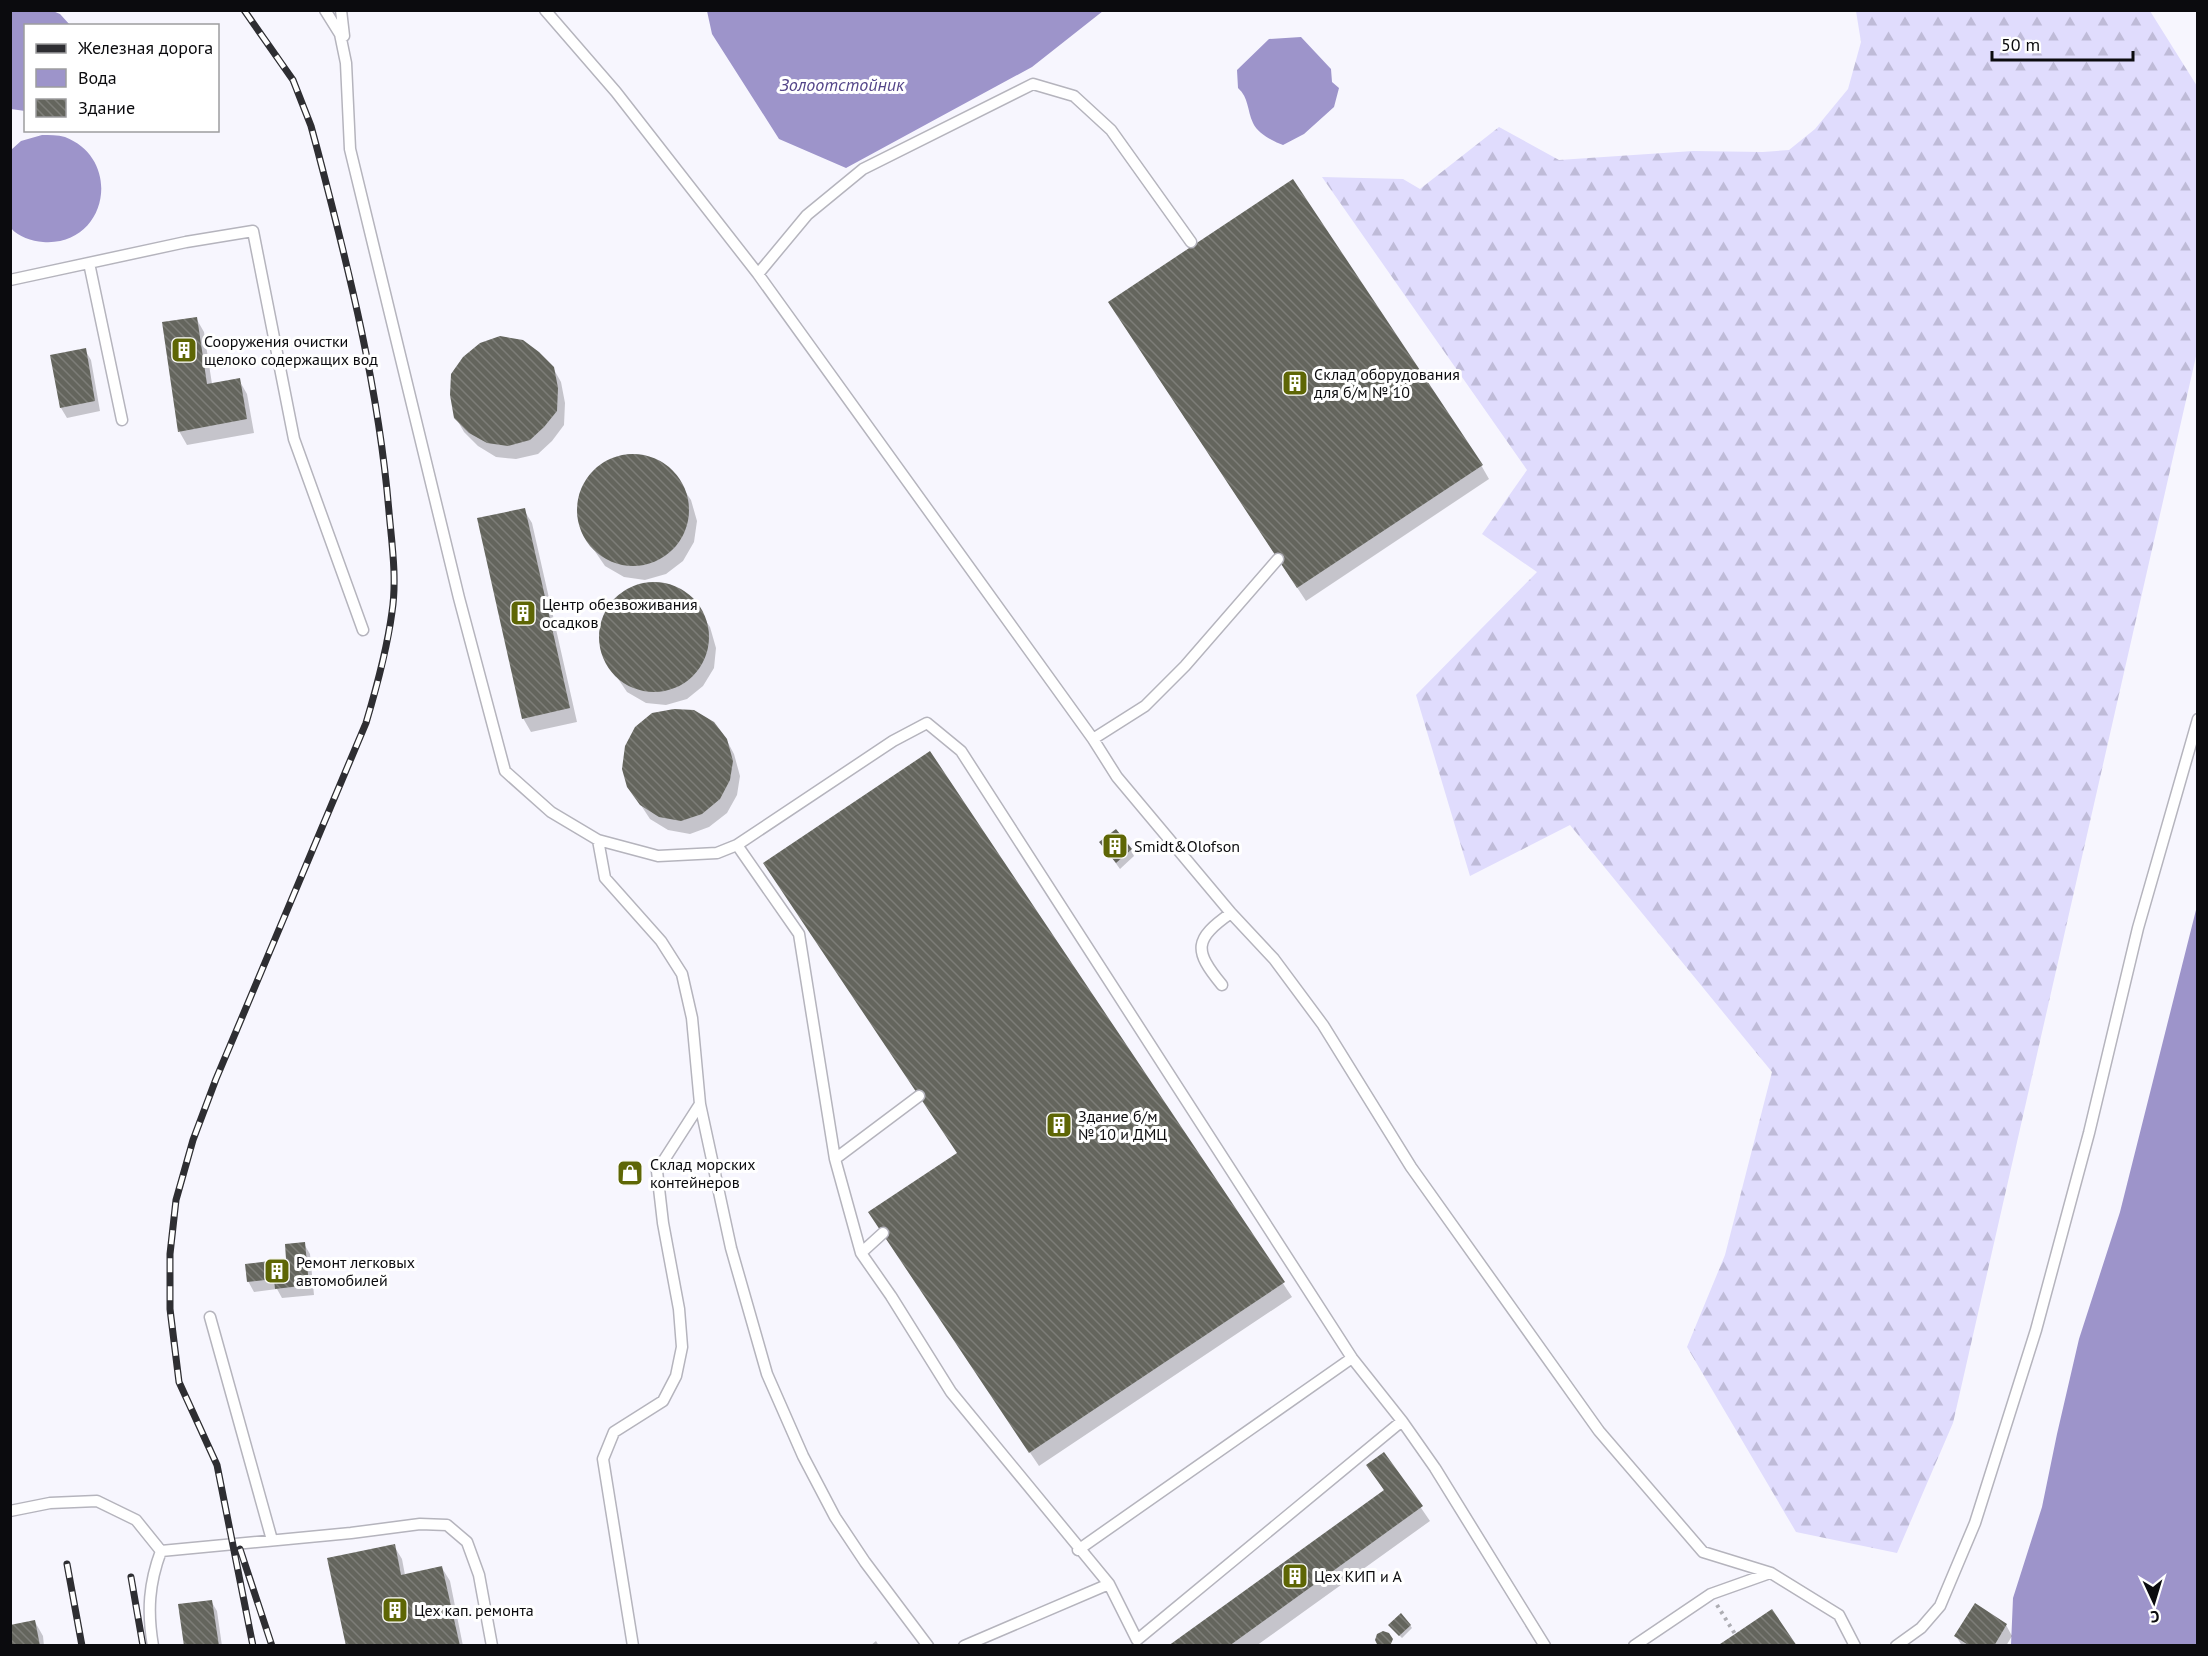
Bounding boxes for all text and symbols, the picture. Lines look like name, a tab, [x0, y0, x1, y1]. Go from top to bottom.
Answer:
legend	[24, 24, 219, 132]
scale bar	[1992, 24, 2133, 62]
text: 50 m	[2001, 33, 2040, 56]
text: Железная дорога	[77, 36, 213, 59]
text: Вода	[78, 66, 117, 89]
water label: Золоотстойник	[780, 73, 905, 96]
text: Здание	[78, 96, 135, 119]
place label: Сооружения очистки щелоко содержащих вод	[204, 331, 378, 369]
building icon: Сооружения очистки щелоко содержащих вод	[169, 335, 199, 365]
place label: Склад оборудования для б/м № 10	[1314, 364, 1460, 402]
building icon: Склад оборудования для б/м № 10	[1280, 368, 1310, 398]
place label: Центр обезвоживания осадков	[542, 594, 698, 632]
building icon: Центр обезвоживания осадков	[508, 598, 538, 628]
building icon: Smidt&Olofson	[1100, 831, 1130, 861]
place label: Smidt&Olofson	[1134, 836, 1240, 856]
place label: Здание б/м № 10 и ДМЦ	[1078, 1106, 1167, 1144]
building icon: Здание б/м № 10 и ДМЦ	[1044, 1110, 1074, 1140]
place label: Склад морских контейнеров	[650, 1154, 756, 1192]
shop icon: Склад морских контейнеров	[615, 1158, 645, 1188]
place label: Ремонт легковых автомобилей	[296, 1252, 415, 1290]
building icon: Ремонт легковых автомобилей	[262, 1256, 292, 1286]
building icon: Цех КИП и А	[1280, 1561, 1310, 1591]
place label: Цех КИП и А	[1314, 1566, 1402, 1586]
north arrow	[2124, 1572, 2184, 1632]
building icon: Цех кап. ремонта	[380, 1595, 410, 1625]
place label: Цех кап. ремонта	[414, 1600, 534, 1620]
text: С	[2150, 1607, 2160, 1627]

